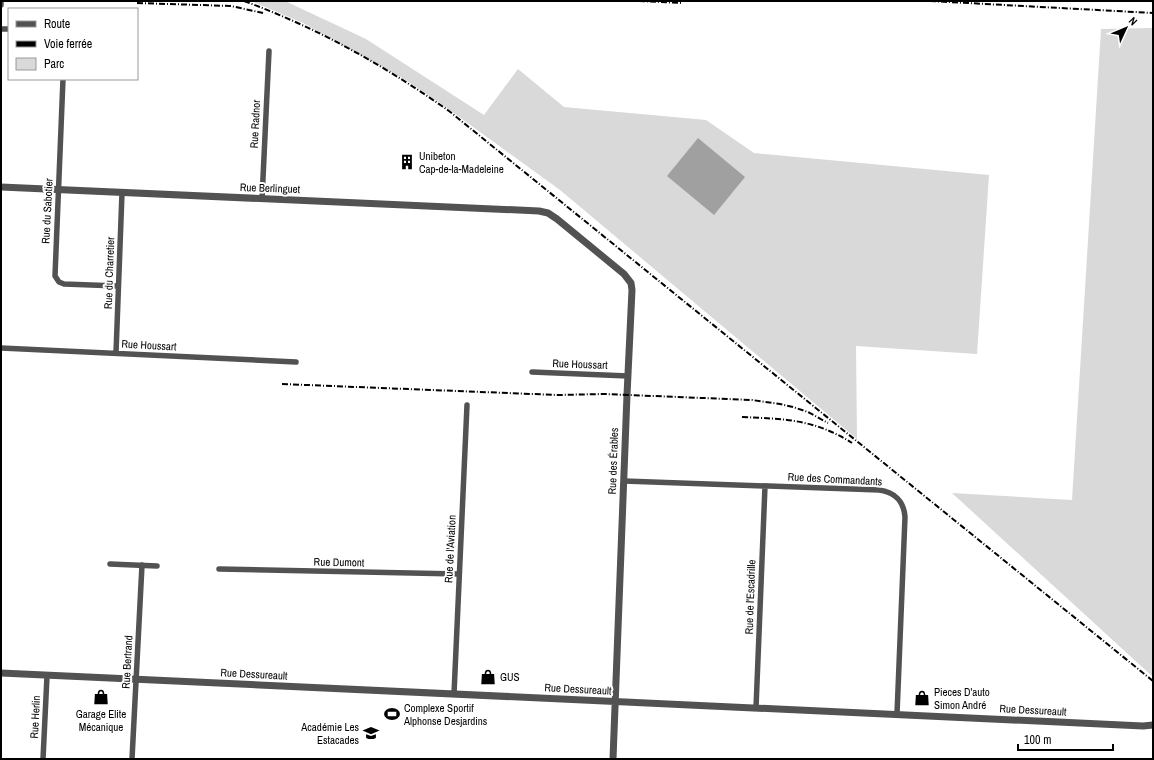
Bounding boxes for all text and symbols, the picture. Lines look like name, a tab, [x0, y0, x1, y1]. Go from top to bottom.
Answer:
legend	[8, 8, 138, 80]
north arrow	[1106, 8, 1146, 48]
text: N	[1126, 14, 1140, 28]
text: Route	[44, 16, 70, 32]
text: Voie ferrée	[44, 36, 92, 52]
text: Parc	[44, 56, 64, 72]
street label: Rue Radnor	[247, 99, 263, 149]
place label: Unibeton Cap-de-la-Madeleine	[419, 149, 504, 176]
building icon: Unibeton Cap-de-la-Madeleine	[398, 153, 416, 171]
street label: Rue du Sabotier	[38, 178, 56, 244]
street label: Rue Berlinguet	[240, 180, 301, 196]
street label: Rue du Charretier	[101, 237, 117, 309]
street label: Rue Houssart	[121, 337, 177, 353]
street label: Rue Houssart	[552, 356, 608, 372]
street label: Rue des Érables	[605, 427, 621, 495]
street label: Rue des Commandants	[787, 470, 883, 488]
street label: Rue de l'Aviation	[441, 515, 459, 583]
street label: Rue Dumont	[314, 555, 365, 569]
street label: Rue de l'Escadrille	[742, 559, 758, 635]
street label: Rue Bertrand	[119, 635, 135, 689]
street label: Rue Dessureault	[220, 665, 288, 683]
shop icon: GUS	[479, 668, 497, 686]
place label: GUS	[500, 670, 520, 684]
street label: Rue Dessureault	[544, 680, 612, 698]
place label: Pieces D'auto Simon André	[934, 685, 990, 712]
shop icon: Garage Elite Mécanique	[92, 688, 110, 706]
shop icon: Pieces D'auto Simon André	[913, 689, 931, 707]
street label: Rue Herlin	[27, 695, 43, 739]
place label: Complexe Sportif Alphonse Desjardins	[403, 701, 488, 728]
street label: Rue Dessureault	[999, 701, 1067, 719]
sports icon: Complexe Sportif Alphonse Desjardins	[383, 705, 401, 723]
place label: Garage Elite Mécanique	[76, 707, 126, 734]
place label: Académie Les Estacades	[300, 720, 359, 747]
school or university icon: Académie Les Estacades	[362, 724, 380, 742]
scale bar	[1018, 726, 1113, 752]
text: 100 m	[1024, 732, 1051, 748]

